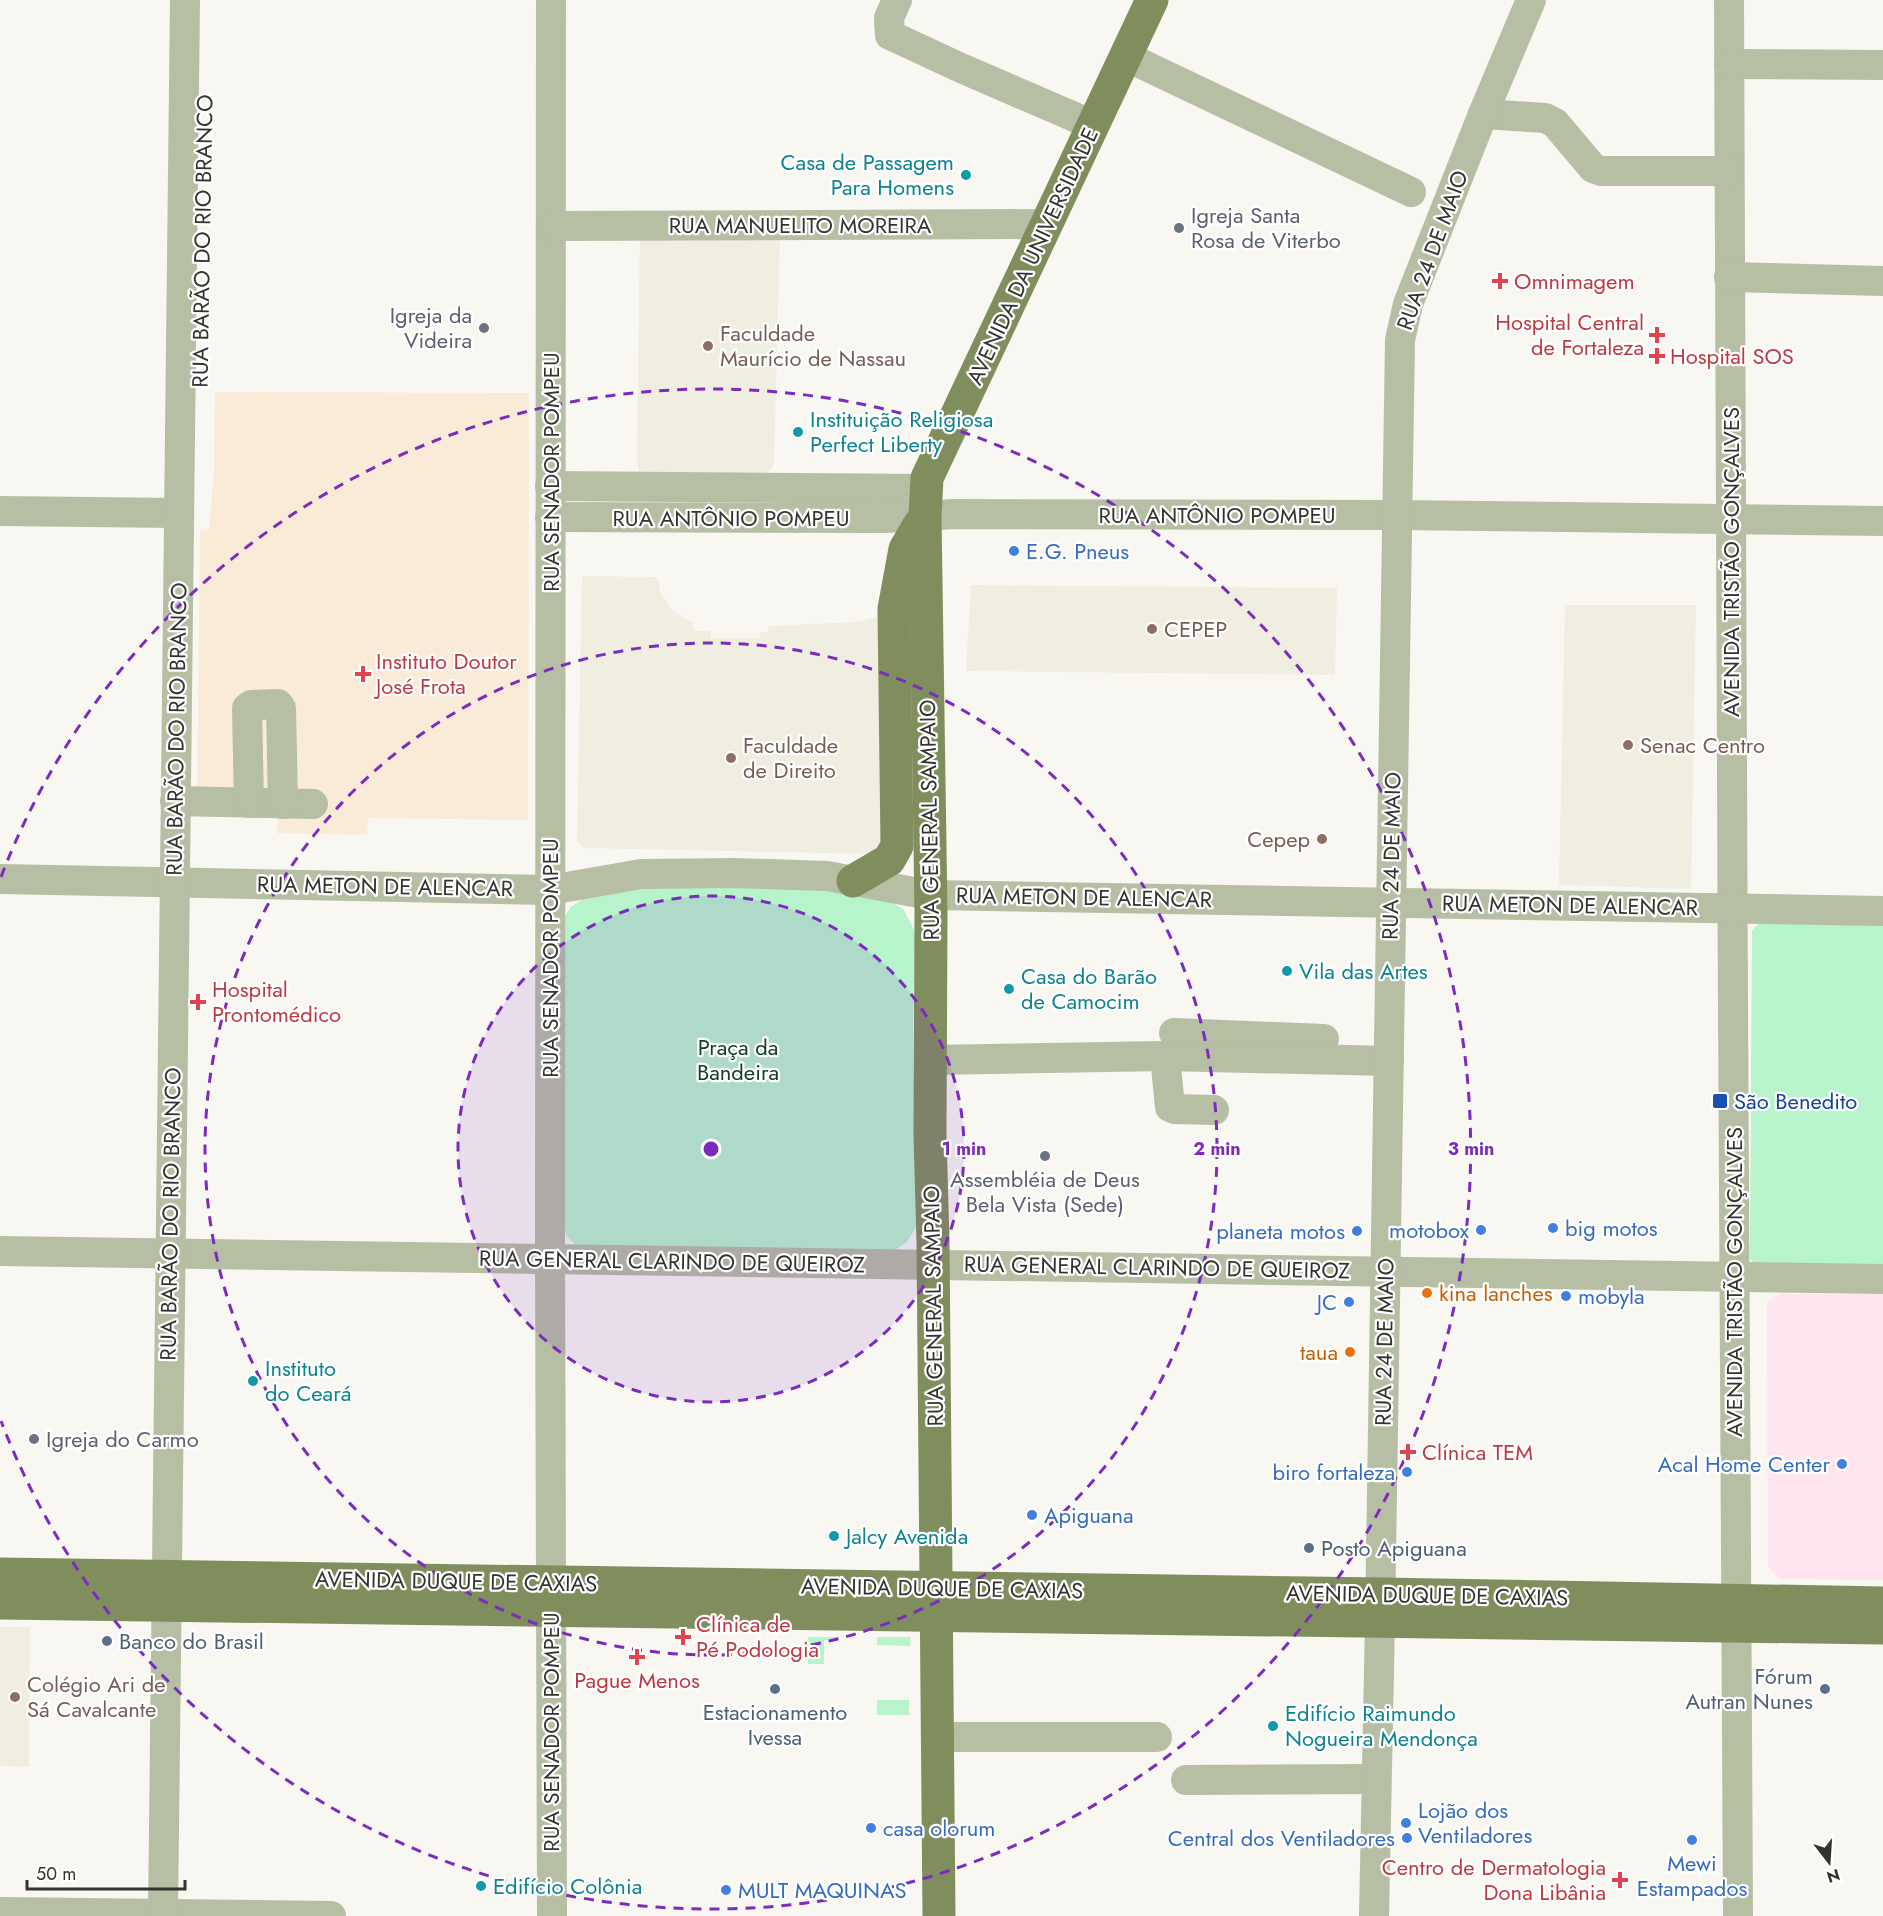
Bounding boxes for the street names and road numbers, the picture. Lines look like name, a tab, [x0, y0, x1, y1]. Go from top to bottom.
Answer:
street label: RUA BARÃO DO RIO BRANCO	[183, 94, 221, 388]
street label: AVENIDA DA UNIVERSIDADE	[958, 122, 1106, 390]
street label: RUA 24 DE MAIO	[1388, 166, 1476, 334]
street label: RUA MANUELITO MOREIRA	[669, 209, 932, 241]
street label: RUA SENADOR POMPEU	[535, 352, 567, 592]
street label: AVENIDA TRISTÃO GONÇALVES	[1715, 407, 1747, 717]
street label: RUA ANTÔNIO POMPEU	[1099, 499, 1335, 531]
street label: RUA ANTÔNIO POMPEU	[613, 502, 849, 534]
street label: RUA BARÃO DO RIO BRANCO	[157, 582, 195, 876]
street label: RUA GENERAL SAMPAIO	[911, 699, 947, 941]
street label: RUA 24 DE MAIO	[1374, 772, 1408, 940]
street label: RUA SENADOR POMPEU	[534, 838, 566, 1078]
street label: RUA METON DE ALENCAR	[257, 868, 514, 904]
street label: RUA METON DE ALENCAR	[956, 879, 1213, 915]
street label: RUA METON DE ALENCAR	[1442, 887, 1699, 923]
street label: RUA BARÃO DO RIO BRANCO	[151, 1067, 189, 1361]
street label: AVENIDA TRISTÃO GONÇALVES	[1718, 1127, 1750, 1437]
street label: RUA GENERAL SAMPAIO	[915, 1185, 951, 1427]
street label: RUA GENERAL CLARINDO DE QUEIROZ	[479, 1242, 865, 1280]
street label: RUA GENERAL CLARINDO DE QUEIROZ	[964, 1248, 1350, 1286]
street label: RUA 24 DE MAIO	[1367, 1258, 1401, 1426]
street label: AVENIDA DUQUE DE CAXIAS	[315, 1563, 597, 1599]
street label: AVENIDA DUQUE DE CAXIAS	[801, 1570, 1083, 1606]
street label: AVENIDA DUQUE DE CAXIAS	[1286, 1577, 1568, 1613]
street label: RUA SENADOR POMPEU	[535, 1612, 567, 1852]

